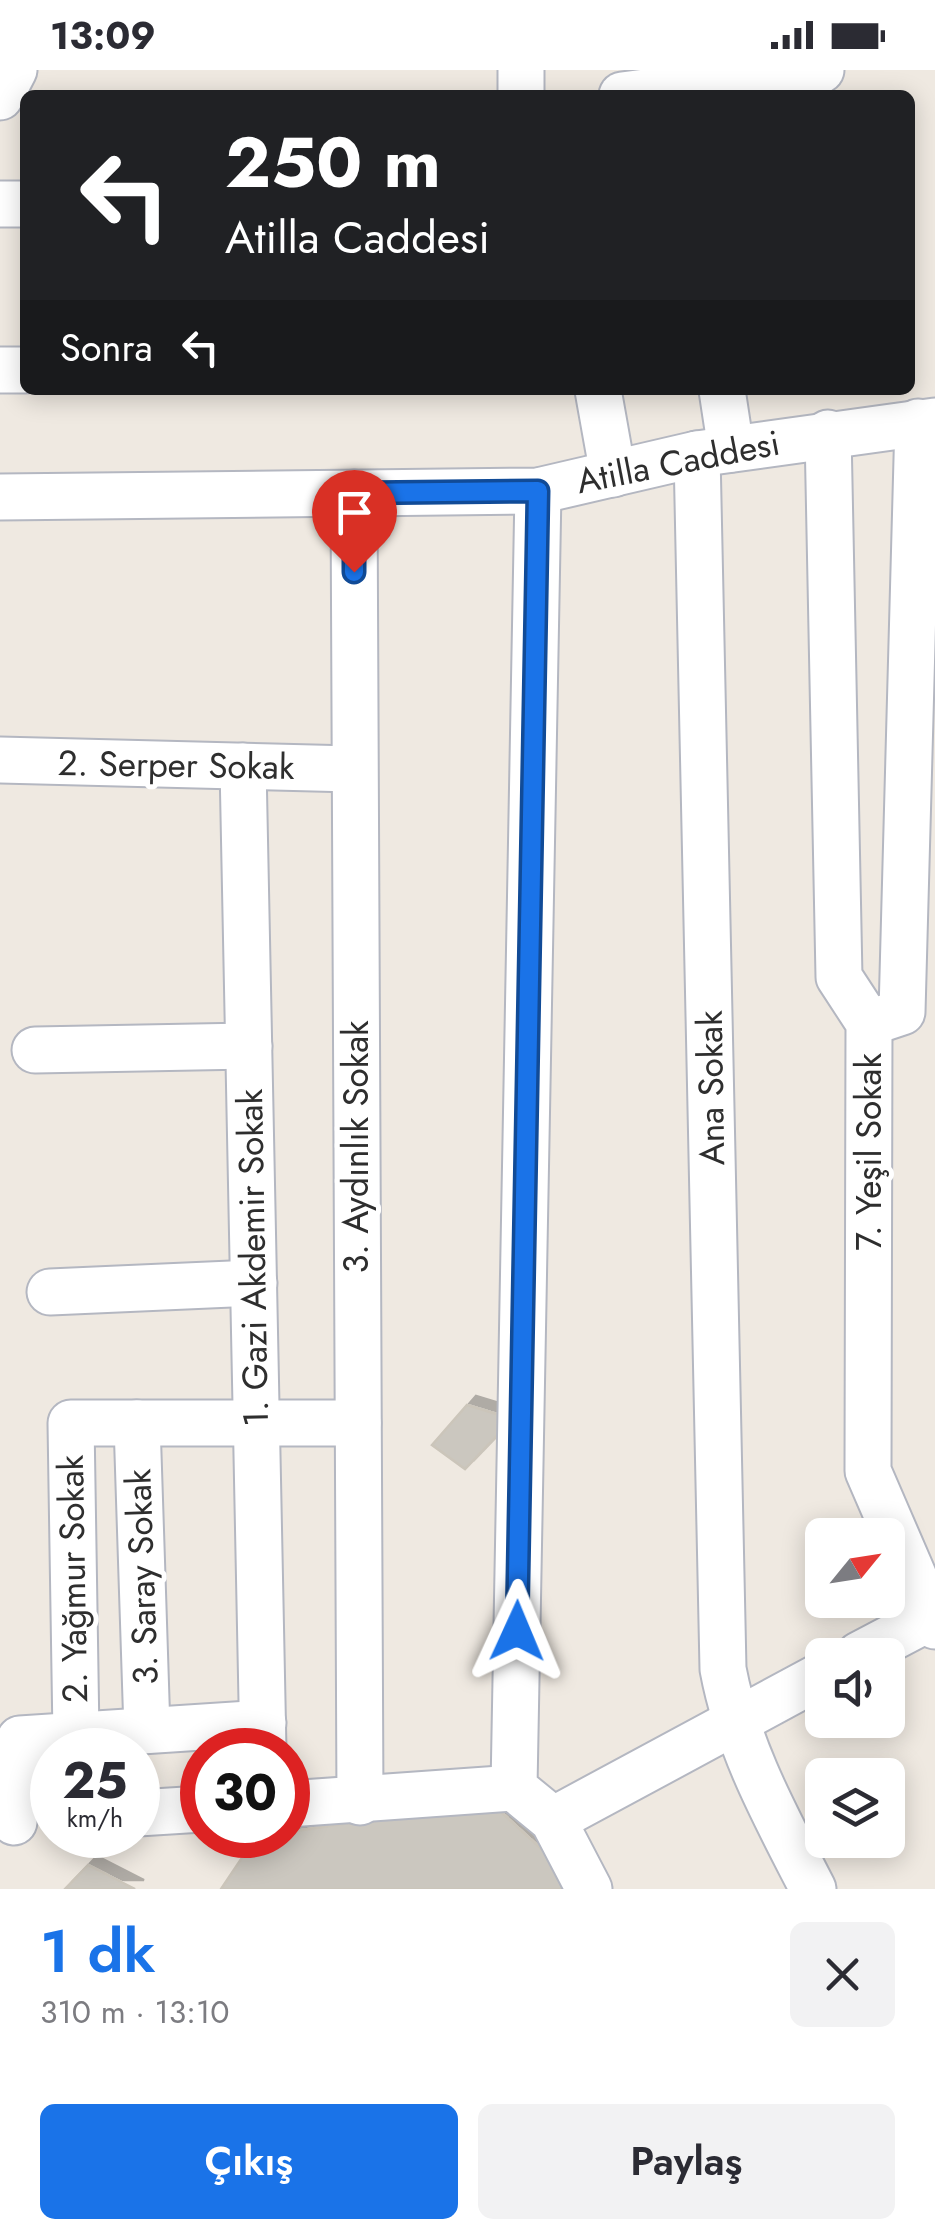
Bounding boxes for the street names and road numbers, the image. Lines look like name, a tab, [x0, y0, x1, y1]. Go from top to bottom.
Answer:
street label: Atilla Caddesi	[572, 418, 784, 506]
street label: 2. Serper Sokak	[57, 738, 295, 792]
street label: Ana Sokak	[685, 1010, 737, 1166]
street label: 3. Aydınlık Sokak	[331, 1020, 381, 1273]
street label: 7. Yeşil Sokak	[844, 1053, 894, 1251]
street label: 1. Gazi Akdemir Sokak	[225, 1088, 281, 1427]
street label: 2. Yağmur Sokak	[46, 1454, 100, 1703]
street label: 3. Saray Sokak	[113, 1468, 171, 1686]

